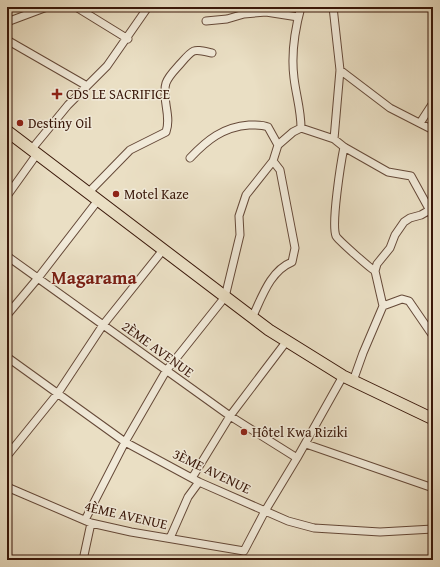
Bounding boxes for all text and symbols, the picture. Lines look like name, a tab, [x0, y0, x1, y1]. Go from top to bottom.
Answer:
place label: CDS LE SACRIFICE	[66, 84, 170, 104]
marker: CDS LE SACRIFICE	[51, 88, 63, 100]
place label: Destiny Oil	[28, 113, 92, 133]
marker: Destiny Oil	[15, 118, 25, 128]
place label: Motel Kaze	[124, 184, 189, 204]
marker: Motel Kaze	[111, 189, 121, 199]
district label: Magarama	[51, 264, 137, 291]
street label: 2ÈME AVENUE	[118, 316, 198, 382]
place label: Hôtel Kwa Riziki	[252, 422, 348, 442]
marker: Hôtel Kwa Riziki	[239, 427, 249, 437]
street label: 3ÈME AVENUE	[170, 443, 254, 499]
street label: 4ÈME AVENUE	[83, 496, 169, 534]

